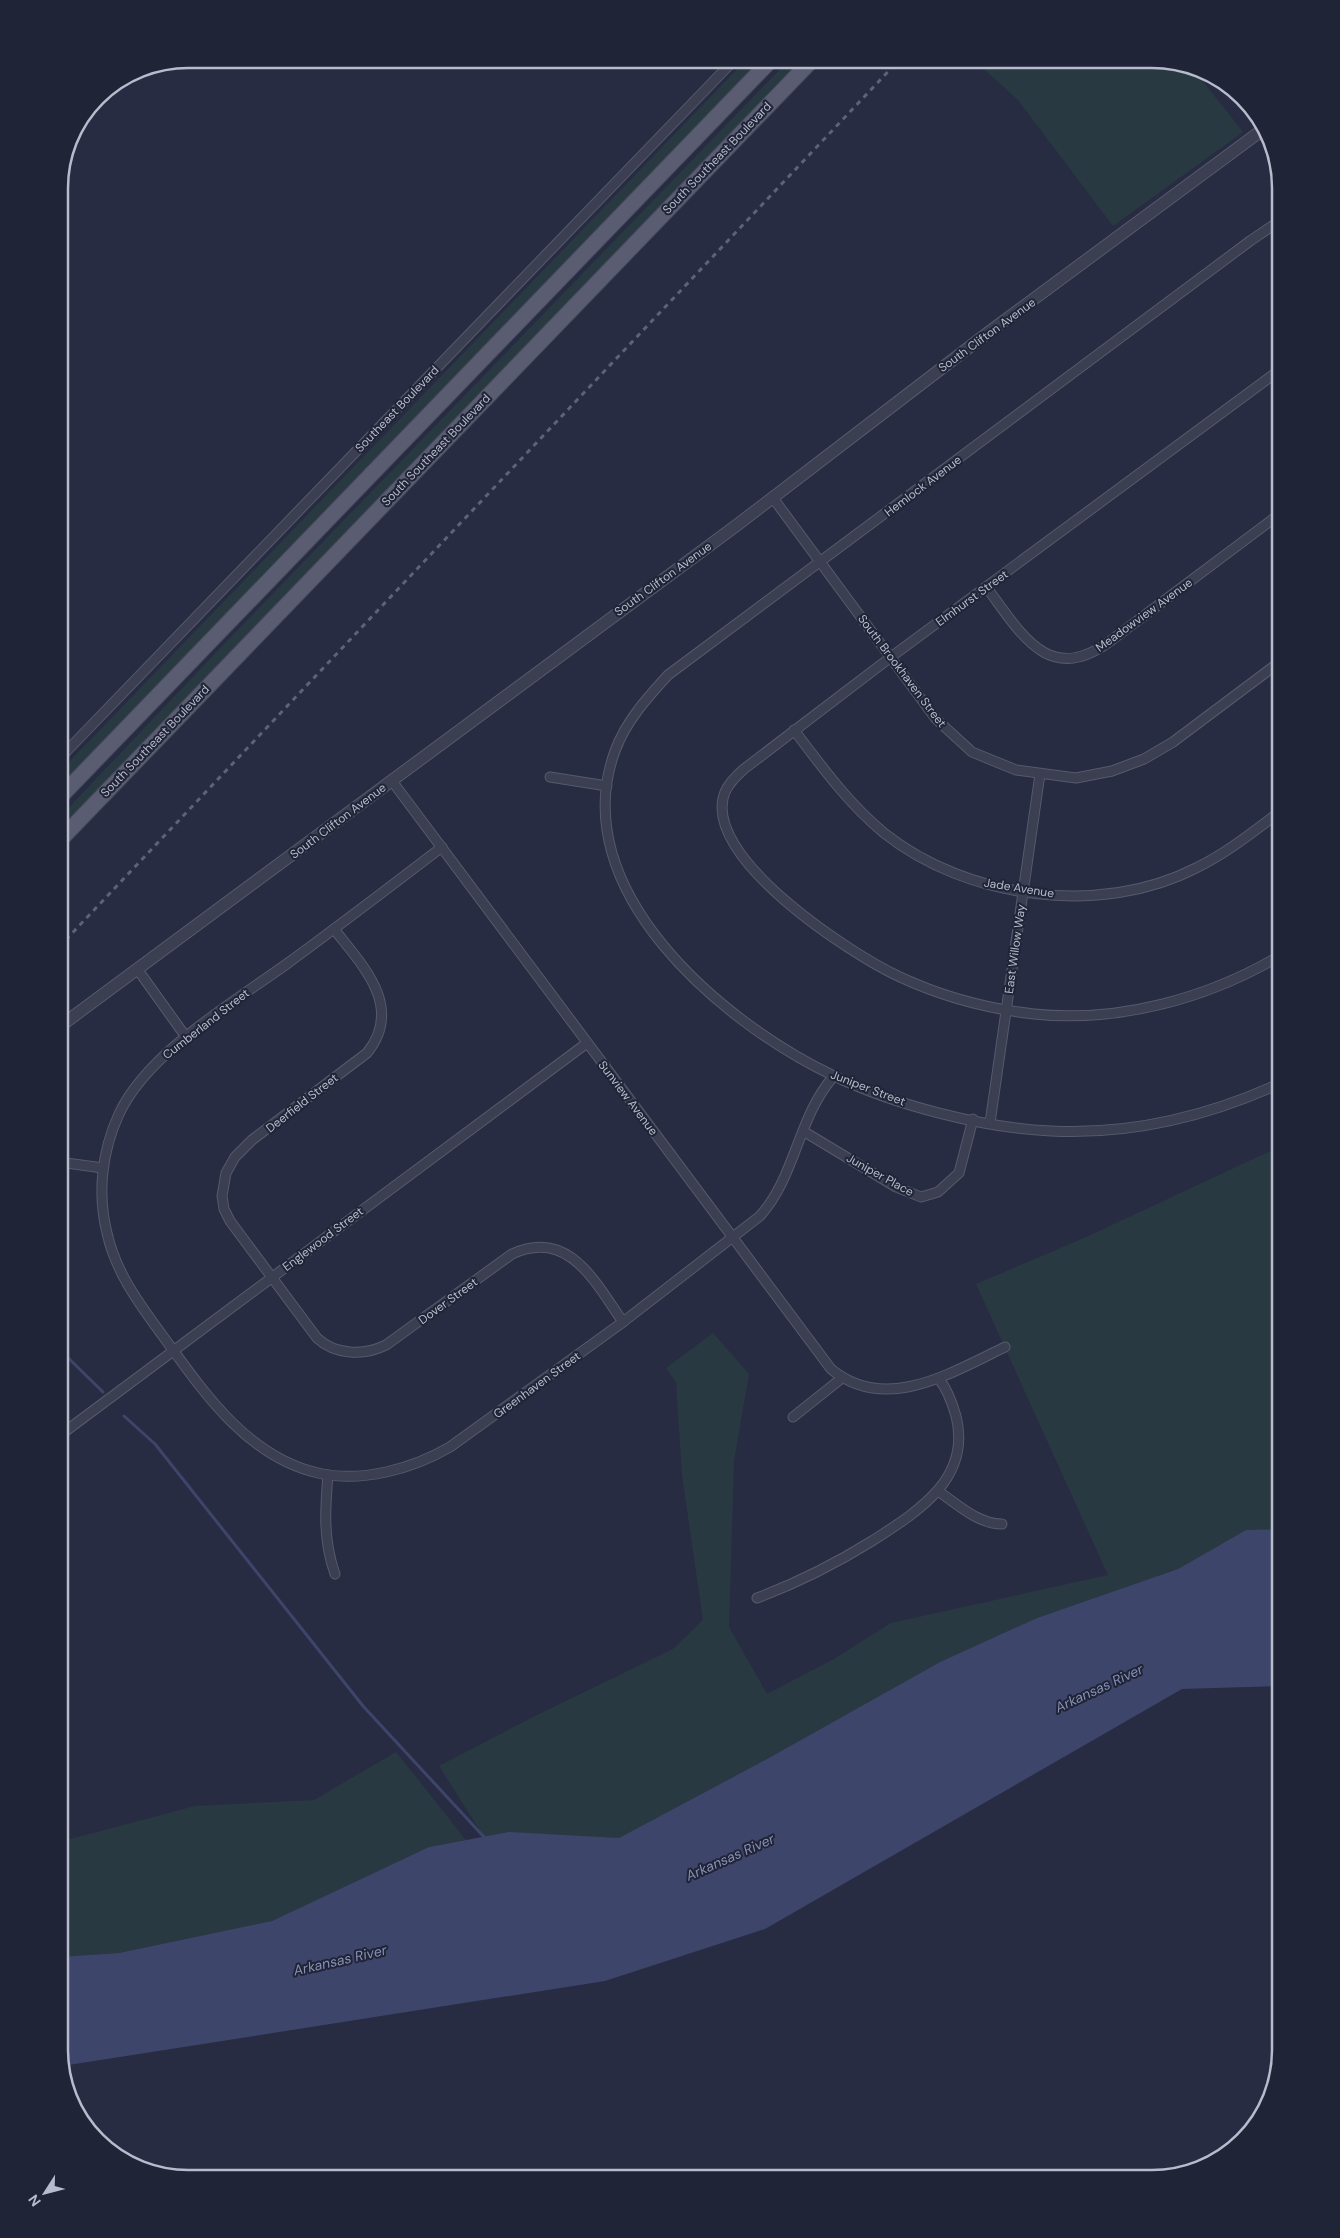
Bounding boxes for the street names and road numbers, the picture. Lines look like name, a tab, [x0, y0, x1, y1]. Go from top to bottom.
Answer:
street label: South Southeast Boulevard	[659, 98, 775, 218]
street label: South Clifton Avenue	[935, 294, 1039, 376]
street label: Southeast Boulevard	[352, 362, 442, 456]
street label: South Southeast Boulevard	[378, 390, 494, 510]
street label: Hemlock Avenue	[881, 452, 965, 520]
street label: South Clifton Avenue	[611, 538, 715, 620]
street label: Elmhurst Street	[932, 566, 1012, 630]
street label: Meadowview Avenue	[1092, 574, 1196, 656]
street label: South Brookhaven Street	[854, 611, 950, 731]
street label: South Southeast Boulevard	[97, 681, 213, 801]
street label: South Clifton Avenue	[287, 779, 389, 862]
street label: Jade Avenue	[983, 875, 1055, 901]
street label: East Willow Way	[1001, 903, 1029, 995]
street label: Cumberland Street	[159, 985, 253, 1063]
street label: Sunview Avenue	[595, 1057, 661, 1139]
street label: Juniper Street	[828, 1066, 908, 1110]
street label: Deerfield Street	[263, 1070, 342, 1136]
street label: Juniper Place	[844, 1150, 917, 1200]
street label: Englewood Street	[279, 1203, 367, 1275]
street label: Dover Street	[415, 1274, 481, 1328]
street label: Greenhaven Street	[490, 1348, 584, 1422]

